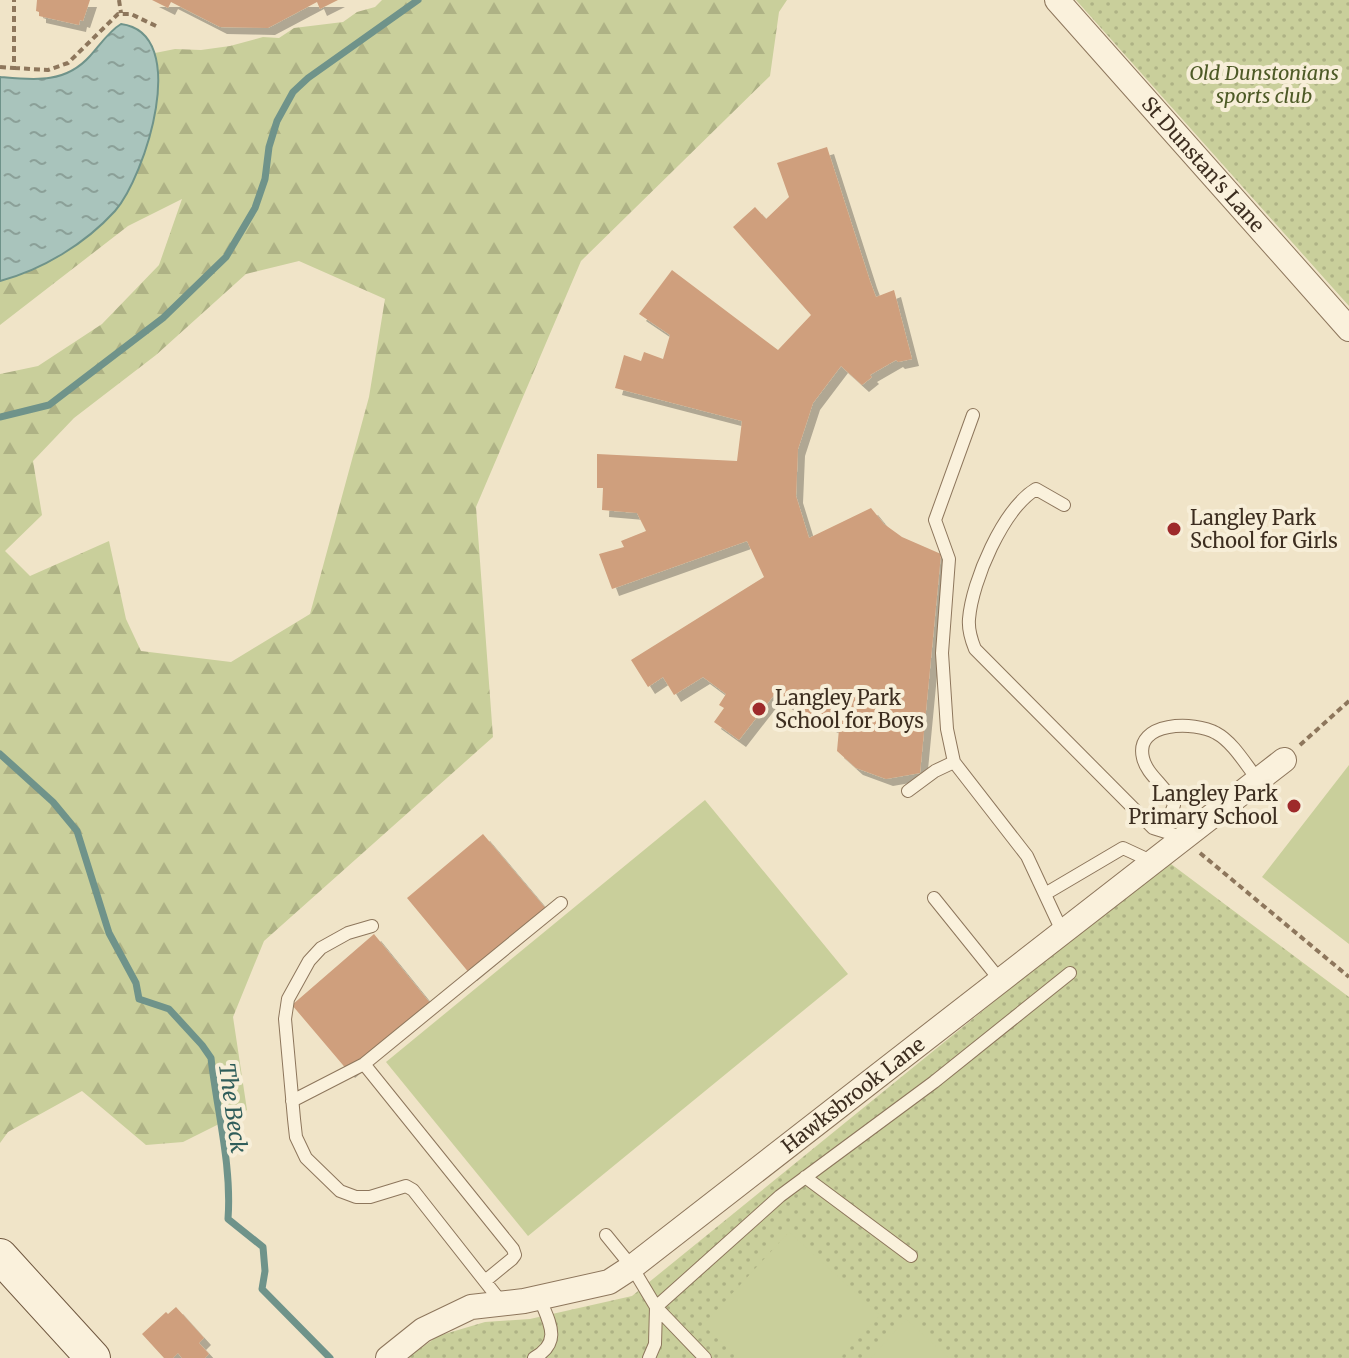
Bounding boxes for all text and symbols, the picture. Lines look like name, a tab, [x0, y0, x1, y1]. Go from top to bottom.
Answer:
park label: Old Dunstonians sports club	[1189, 60, 1339, 108]
street label: St Dunstan's Lane	[1137, 91, 1270, 237]
place label: Langley Park School for Girls	[1190, 505, 1338, 553]
marker: Langley Park School for Girls	[1165, 520, 1183, 538]
place label: Langley Park School for Boys	[775, 685, 924, 733]
marker: Langley Park School for Boys	[750, 700, 768, 718]
place label: Langley Park Primary School	[1128, 781, 1278, 829]
marker: Langley Park Primary School	[1285, 797, 1303, 815]
street label: Hawksbrook Lane	[776, 1031, 929, 1158]
water label: The Beck	[213, 1061, 253, 1155]

